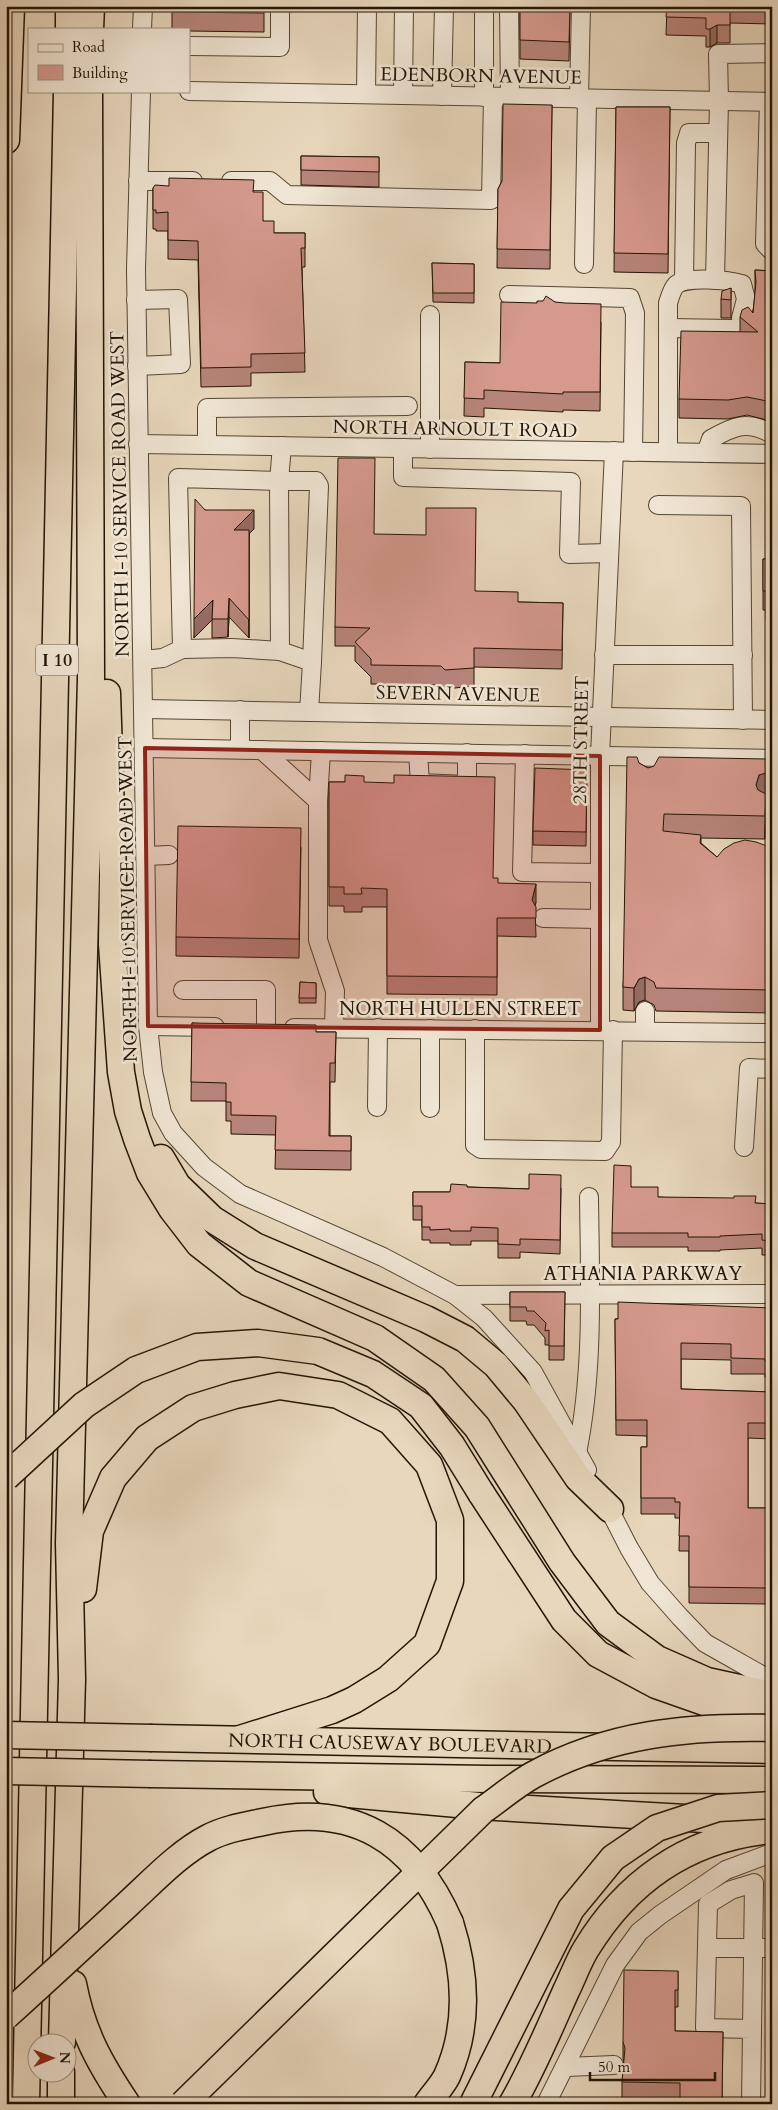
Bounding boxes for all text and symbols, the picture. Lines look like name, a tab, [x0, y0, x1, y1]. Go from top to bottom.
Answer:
legend	[28, 28, 190, 92]
text: Road	[72, 37, 105, 57]
street label: EDENBORN AVENUE	[380, 61, 582, 91]
text: Building	[72, 63, 128, 83]
street label: NORTH I-10 SERVICE ROAD WEST	[104, 331, 136, 657]
street label: NORTH ARNOULT ROAD	[332, 414, 577, 444]
road number: I 10	[36, 644, 78, 676]
street label: 28TH STREET	[567, 676, 595, 804]
street label: SEVERN AVENUE	[376, 680, 540, 708]
street label: NORTH I-10 SERVICE ROAD WEST	[112, 736, 144, 1062]
street label: NORTH HULLEN STREET	[339, 996, 581, 1022]
street label: ATHANIA PARKWAY	[544, 1261, 743, 1287]
street label: NORTH CAUSEWAY BOULEVARD	[228, 1727, 552, 1760]
north arrow	[28, 2032, 78, 2082]
scale bar	[590, 2050, 716, 2082]
text: N	[55, 2052, 74, 2064]
text: 50 m	[598, 2057, 630, 2077]

